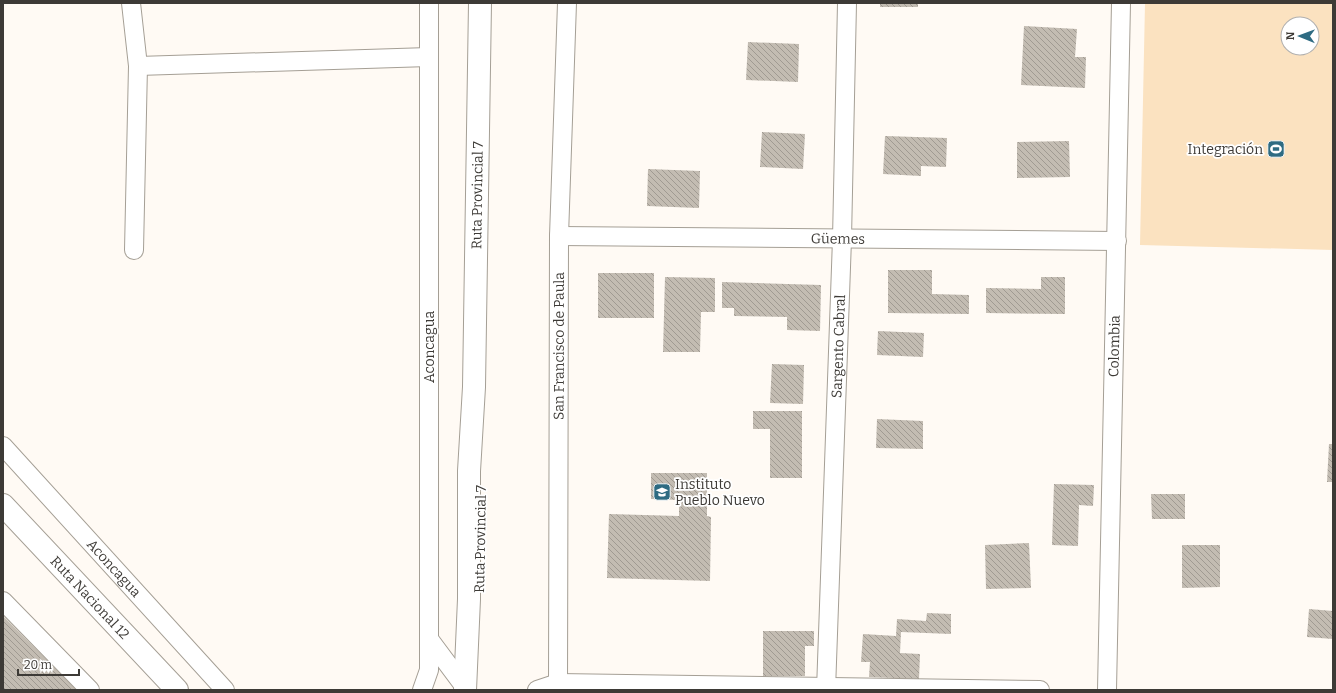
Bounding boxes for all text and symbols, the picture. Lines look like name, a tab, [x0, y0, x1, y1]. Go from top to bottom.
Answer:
north arrow	[1280, 16, 1320, 56]
text: N	[1284, 31, 1297, 40]
sports icon: Integración	[1266, 139, 1286, 159]
street label: Ruta Provincial 7	[468, 141, 487, 249]
place label: Integración	[1188, 141, 1263, 158]
street label: Güemes	[811, 230, 865, 248]
street label: San Francisco de Paula	[551, 272, 568, 420]
street label: Sargento Cabral	[828, 294, 849, 398]
street label: Aconcagua	[421, 311, 438, 383]
street label: Colombia	[1105, 315, 1124, 377]
place label: Instituto Pueblo Nuevo	[675, 476, 765, 509]
school or university icon: Instituto Pueblo Nuevo	[652, 482, 672, 502]
street label: Ruta Provincial 7	[471, 485, 490, 593]
street label: Aconcagua	[83, 536, 145, 601]
street label: Ruta Nacional 12	[47, 553, 133, 643]
scale bar	[18, 651, 79, 677]
text: 20 m	[24, 658, 53, 672]

